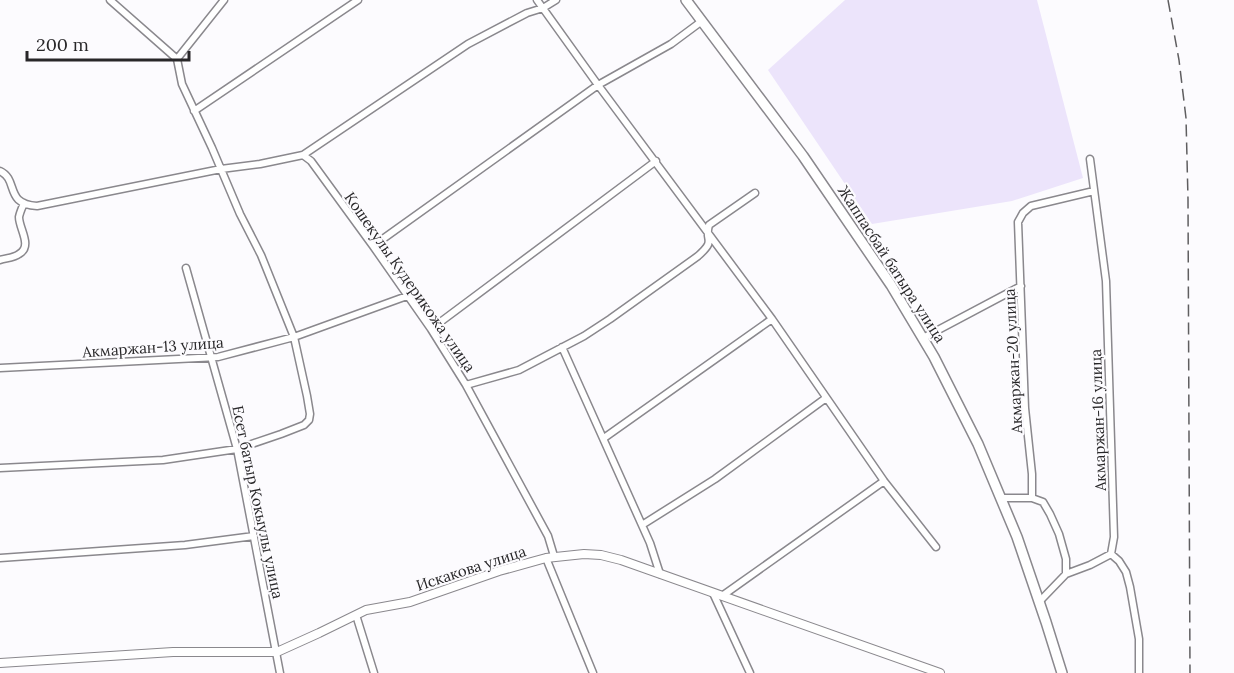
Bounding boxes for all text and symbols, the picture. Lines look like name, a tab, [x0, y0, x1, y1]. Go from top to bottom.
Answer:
scale bar	[27, 24, 189, 62]
text: 200 m	[36, 33, 89, 56]
street label: Жаппасбай батыра улица	[834, 182, 950, 346]
street label: Кошекулы Кудерикожа улица	[340, 188, 480, 376]
street label: Акмаржан-20 улица	[1000, 288, 1026, 435]
street label: Акмаржан-13 улица	[81, 333, 225, 361]
street label: Акмаржан-16 улица	[1086, 348, 1110, 492]
street label: Есет батыр Кокыулы улица	[228, 404, 288, 601]
street label: Искакова улица	[414, 541, 529, 595]

